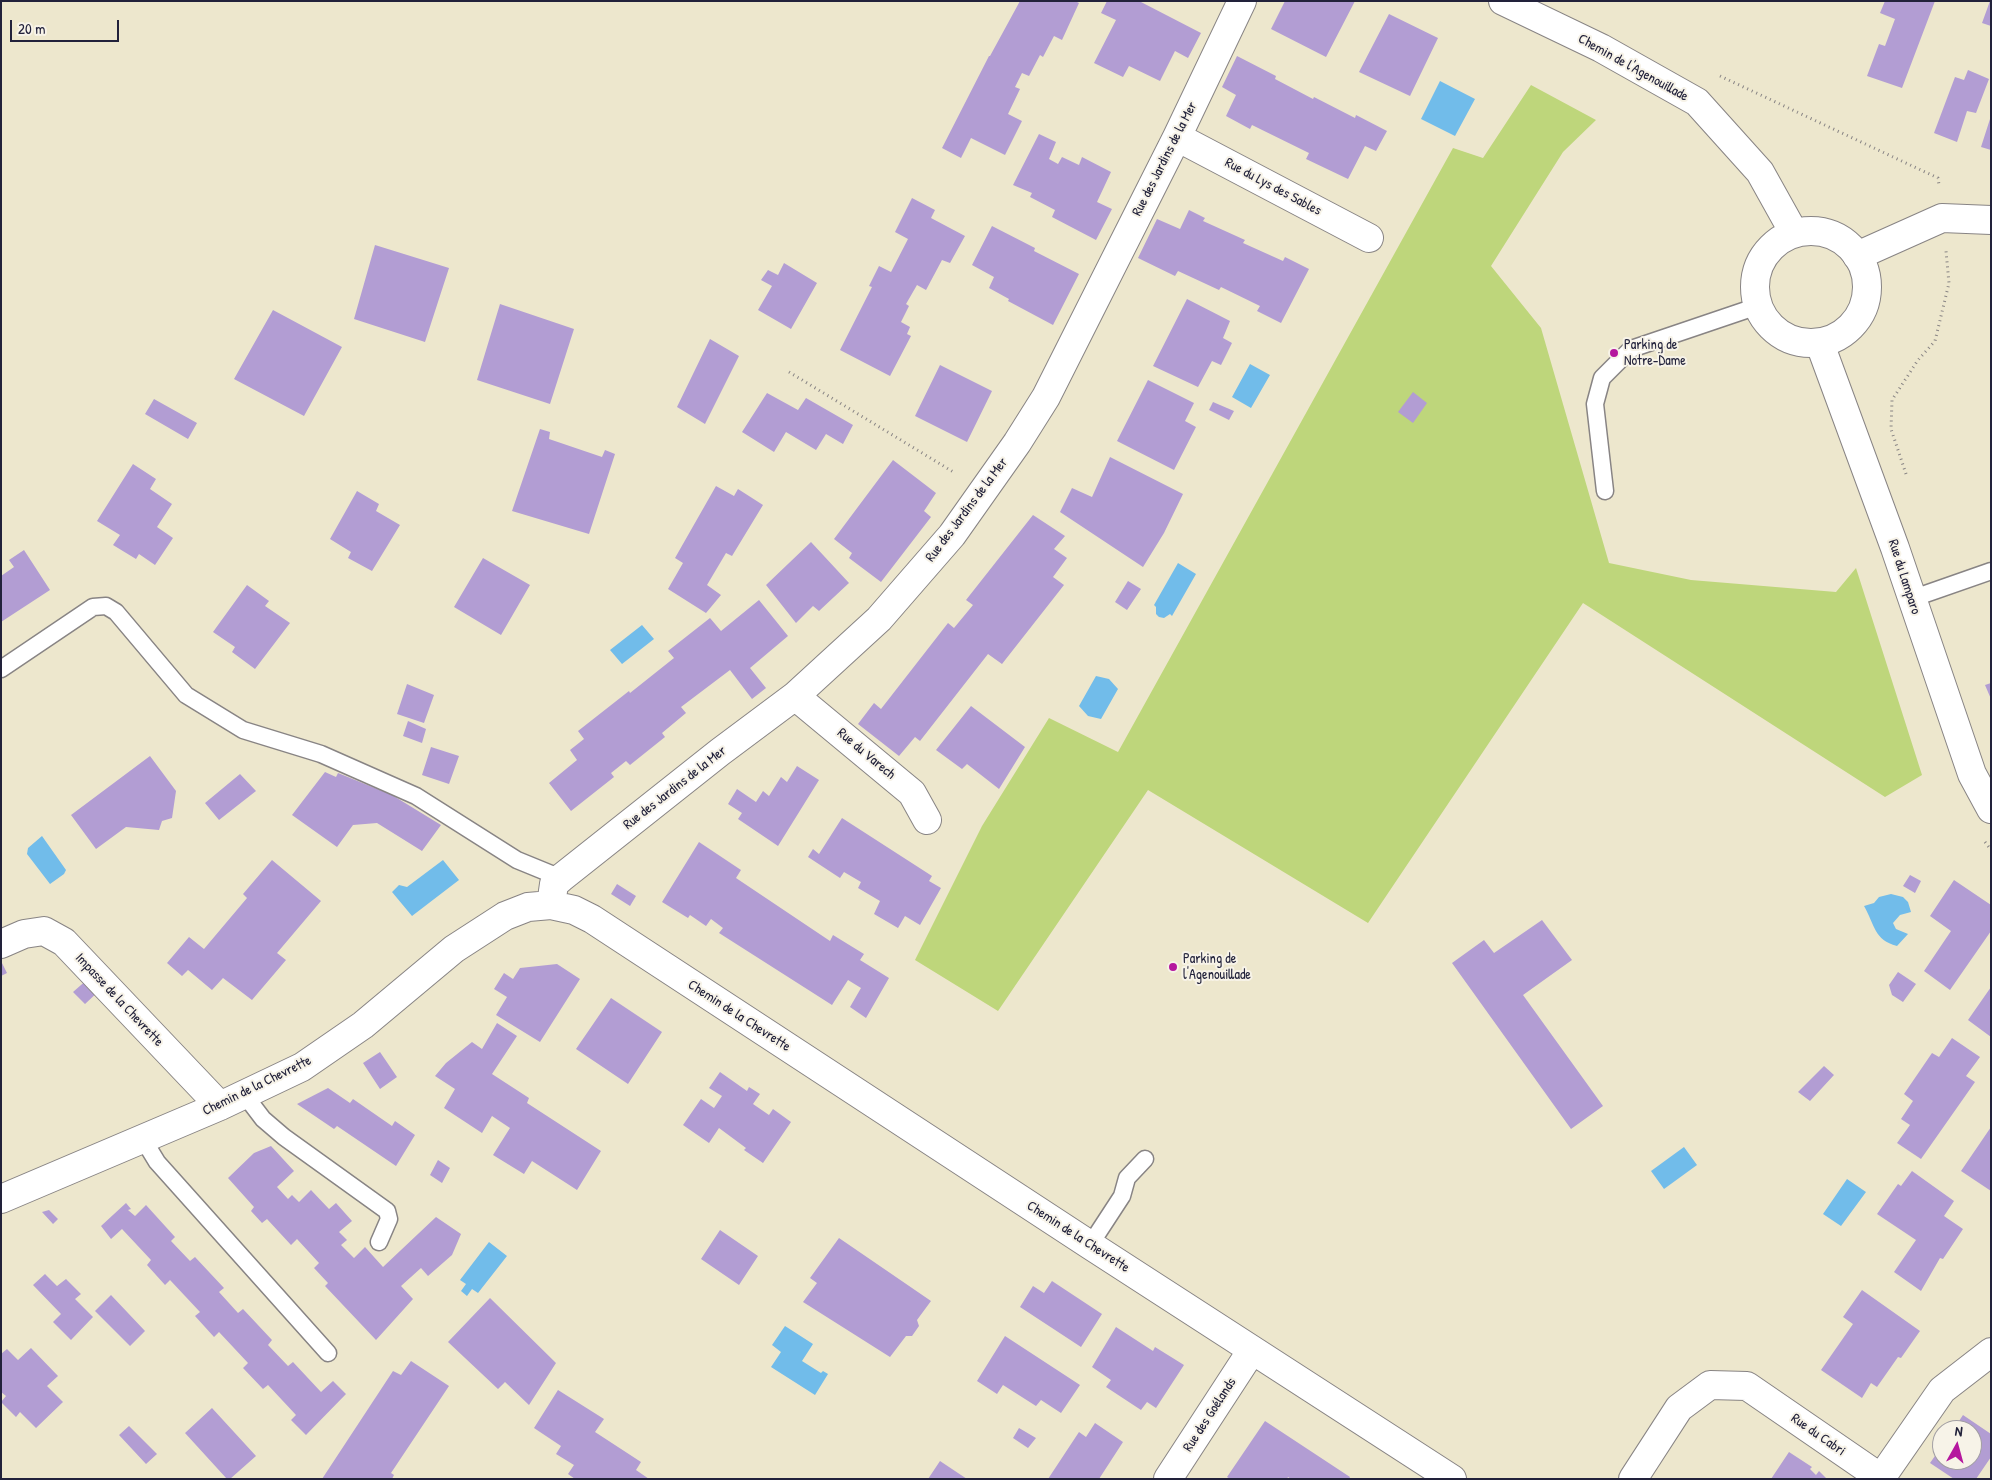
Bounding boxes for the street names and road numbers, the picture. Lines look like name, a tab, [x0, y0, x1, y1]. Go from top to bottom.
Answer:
street label: Chemin de l'Agenouillade	[1575, 31, 1691, 105]
street label: Rue des Jardins de la Mer	[1129, 99, 1201, 219]
street label: Rue du Lys des Sables	[1222, 155, 1324, 219]
street label: Rue des Jardins de la Mer	[922, 455, 1012, 565]
street label: Rue du Lamparo	[1884, 537, 1924, 617]
street label: Rue du Varech	[834, 725, 898, 783]
street label: Rue des Jardins de la Mer	[620, 743, 730, 833]
street label: Impasse de la Chevrette	[71, 950, 167, 1050]
street label: Chemin de la Chevrette	[685, 977, 793, 1055]
street label: Chemin de la Chevrette	[200, 1052, 314, 1120]
street label: Chemin de la Chevrette	[1024, 1198, 1132, 1276]
street label: Rue des Goélands	[1180, 1375, 1240, 1455]
street label: Rue du Cabri	[1788, 1410, 1848, 1460]

